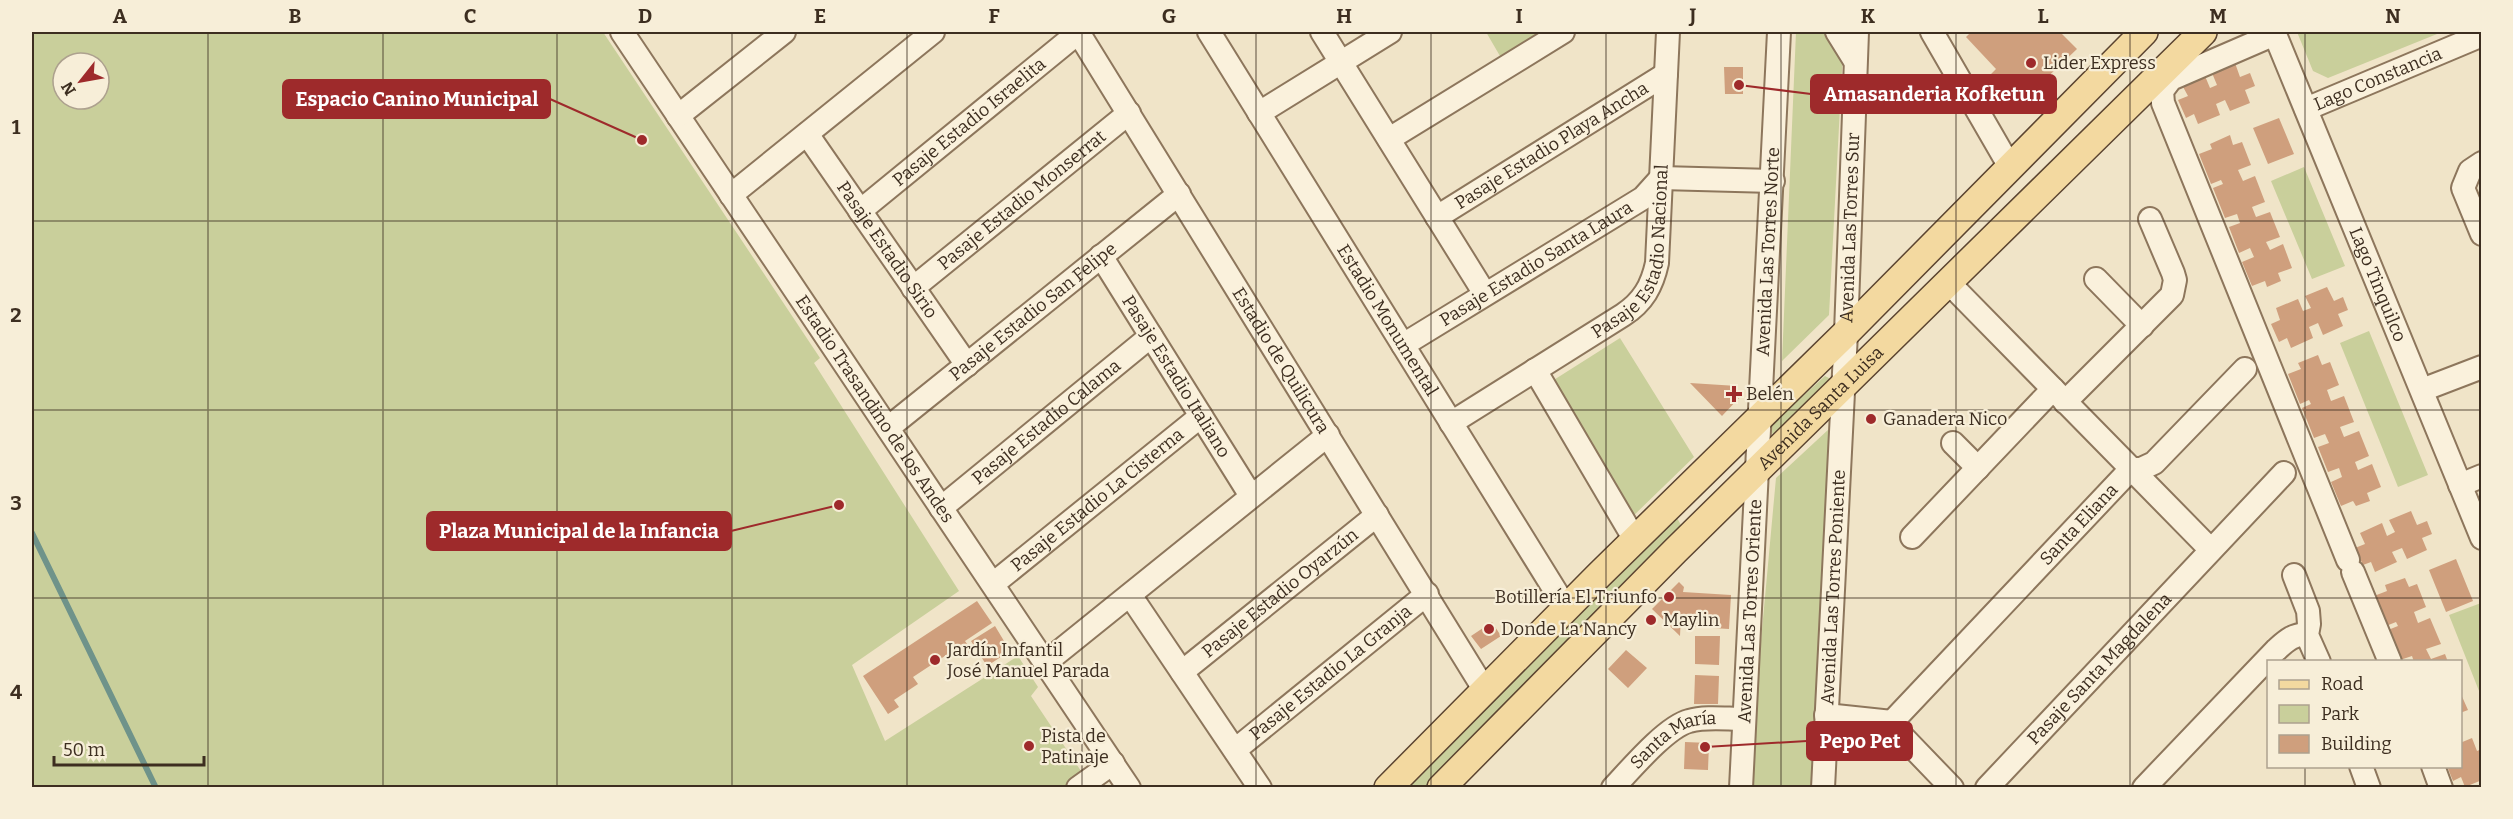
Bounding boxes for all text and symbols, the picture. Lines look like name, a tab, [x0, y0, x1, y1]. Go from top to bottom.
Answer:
text: A	[113, 4, 128, 28]
text: B	[289, 4, 302, 28]
text: C	[464, 4, 476, 28]
text: D	[638, 4, 652, 28]
text: E	[814, 4, 826, 28]
text: F	[988, 4, 1000, 28]
text: G	[1162, 4, 1176, 28]
text: H	[1336, 4, 1352, 28]
text: I	[1515, 4, 1523, 28]
text: J	[1689, 4, 1697, 28]
text: K	[1861, 4, 1876, 28]
text: L	[2037, 4, 2049, 28]
text: M	[2209, 4, 2227, 28]
text: N	[2385, 4, 2401, 28]
street label: Lago Constancia	[2311, 42, 2445, 115]
north arrow	[51, 51, 111, 111]
place label: Lider Express	[2043, 52, 2156, 74]
street label: Pasaje Estadio Israelita	[888, 53, 1050, 191]
marker: Lider Express	[2024, 56, 2038, 70]
callout: Amasanderia Kofketun	[1811, 75, 2056, 113]
street label: Pasaje Estadio Playa Ancha	[1451, 77, 1652, 214]
text: N	[57, 78, 80, 99]
callout: Espacio Canino Municipal	[283, 80, 550, 118]
text: Amasanderia Kofketun	[1823, 82, 2045, 106]
text: Espacio Canino Municipal	[296, 87, 538, 111]
text: 1	[12, 115, 21, 139]
street label: Pasaje Estadio Monserrat	[933, 125, 1111, 275]
street label: Avenida Las Torres Sur	[1835, 132, 1864, 323]
street label: Avenida Las Torres Norte	[1752, 147, 1784, 357]
street label: Pasaje Estadio Nacional	[1588, 164, 1673, 343]
street label: Pasaje Estadio Sirio	[832, 177, 942, 323]
street label: Pasaje Estadio Santa Laura	[1436, 196, 1637, 331]
street label: Lago Tinquilco	[2344, 224, 2411, 345]
street label: Pasaje Estadio San Felipe	[945, 238, 1121, 385]
street label: Estadio Monumental	[1332, 240, 1443, 400]
street label: Estadio de Quilicura	[1227, 283, 1334, 438]
street label: Estadio Trasandino de los Andes	[791, 291, 959, 527]
street label: Pasaje Estadio Italiano	[1117, 291, 1235, 462]
text: 2	[10, 303, 22, 327]
street label: Avenida Santa Luisa	[1753, 341, 1888, 475]
street label: Pasaje Estadio Calama	[967, 354, 1125, 489]
place label: Belén	[1746, 383, 1794, 405]
marker: Belén	[1727, 387, 1741, 401]
place label: Ganadera Nico	[1883, 408, 2007, 430]
marker: Ganadera Nico	[1864, 412, 1878, 426]
street label: Pasaje Estadio La Cisterna	[1006, 423, 1188, 576]
street label: Avenida Las Torres Poniente	[1816, 469, 1850, 706]
street label: Santa Eliana	[2035, 479, 2123, 570]
text: 3	[10, 491, 22, 515]
street label: Avenida Las Torres Oriente	[1733, 499, 1767, 724]
callout: Plaza Municipal de la Infancia	[427, 512, 731, 550]
text: Plaza Municipal de la Infancia	[439, 519, 719, 543]
street label: Pasaje Estadio Oyarzún	[1198, 523, 1363, 662]
place label: Botillería El Triunfo	[1495, 586, 1657, 608]
street label: Pasaje Santa Magdalena	[2023, 588, 2176, 749]
marker: Botillería El Triunfo	[1662, 590, 1676, 604]
street label: Pasaje Estadio La Granja	[1245, 600, 1416, 745]
place label: Maylin	[1663, 609, 1720, 631]
marker: Maylin	[1644, 613, 1658, 627]
place label: Donde La Nancy	[1501, 618, 1637, 640]
marker: Donde La Nancy	[1482, 622, 1496, 636]
place label: Jardín Infantil José Manuel Parada	[946, 639, 1110, 682]
marker: Jardín Infantil José Manuel Parada	[928, 653, 942, 667]
legend	[2267, 660, 2462, 768]
text: Road	[2321, 673, 2364, 695]
text: 4	[10, 680, 22, 704]
text: Park	[2321, 703, 2360, 725]
street label: Santa María	[1625, 707, 1717, 773]
callout: Pepo Pet	[1807, 722, 1912, 760]
place label: Pista de Patinaje	[1041, 725, 1109, 768]
scale bar	[54, 729, 204, 767]
text: Pepo Pet	[1819, 729, 1901, 753]
text: Building	[2321, 733, 2392, 755]
text: 50 m	[63, 739, 105, 761]
marker: Pista de Patinaje	[1022, 739, 1036, 753]

